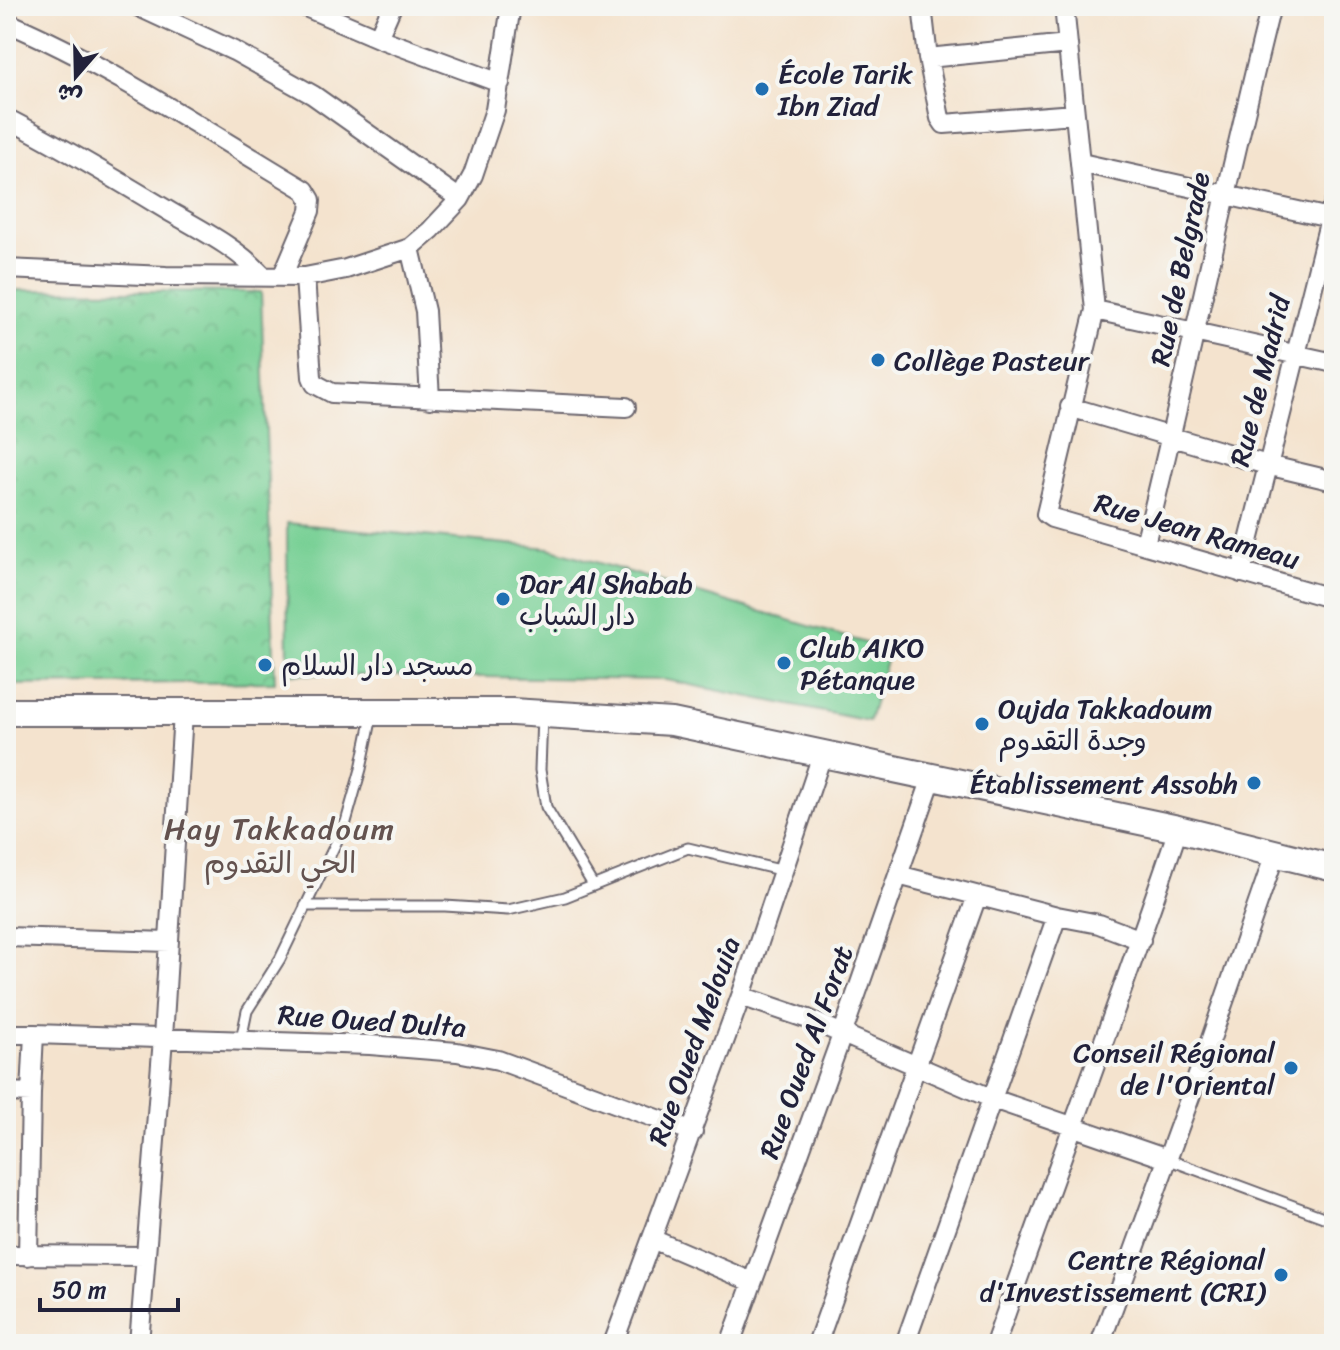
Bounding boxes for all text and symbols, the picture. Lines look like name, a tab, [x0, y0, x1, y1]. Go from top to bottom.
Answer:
north arrow	[36, 36, 116, 116]
place label: École Tarik Ibn Ziad	[777, 49, 913, 130]
text: ش	[51, 72, 87, 117]
marker: École Tarik Ibn Ziad	[753, 80, 771, 98]
street label: Rue de Belgrade	[1136, 167, 1224, 371]
street label: Rue de Madrid	[1215, 288, 1305, 472]
place label: Collège Pasteur	[894, 336, 1090, 385]
marker: Collège Pasteur	[869, 351, 887, 369]
street label: Rue Jean Rameau	[1089, 478, 1305, 584]
place label: Dar Al Shabab دار الشباب	[519, 559, 693, 640]
marker: Dar Al Shabab دار الشباب	[494, 590, 512, 608]
place label: Club AIKO Pétanque	[800, 623, 925, 704]
place label: مسجد دار السلام	[281, 641, 474, 690]
marker: Club AIKO Pétanque	[775, 654, 793, 672]
marker: مسجد دار السلام	[256, 656, 274, 674]
place label: Oujda Takkadoum وجدة التقدوم	[998, 684, 1213, 765]
marker: Oujda Takkadoum وجدة التقدوم	[973, 715, 991, 733]
place label: Établissement Assobh	[969, 759, 1238, 808]
marker: Établissement Assobh	[1245, 774, 1263, 792]
district label: Hay Takkadoum الحي التقدوم	[164, 802, 396, 890]
street label: Rue Oued Melouia	[634, 930, 754, 1152]
street label: Rue Oued Al Forat	[745, 938, 867, 1166]
street label: Rue Oued Dulta	[276, 990, 468, 1052]
place label: Conseil Régional de l'Oriental	[1073, 1028, 1276, 1109]
marker: Conseil Régional de l'Oriental	[1282, 1059, 1300, 1077]
place label: Centre Régional d'Investissement (CRI)	[979, 1235, 1266, 1316]
scale bar	[40, 1262, 178, 1312]
marker: Centre Régional d'Investissement (CRI)	[1272, 1266, 1290, 1284]
text: 50 m	[52, 1269, 107, 1311]

